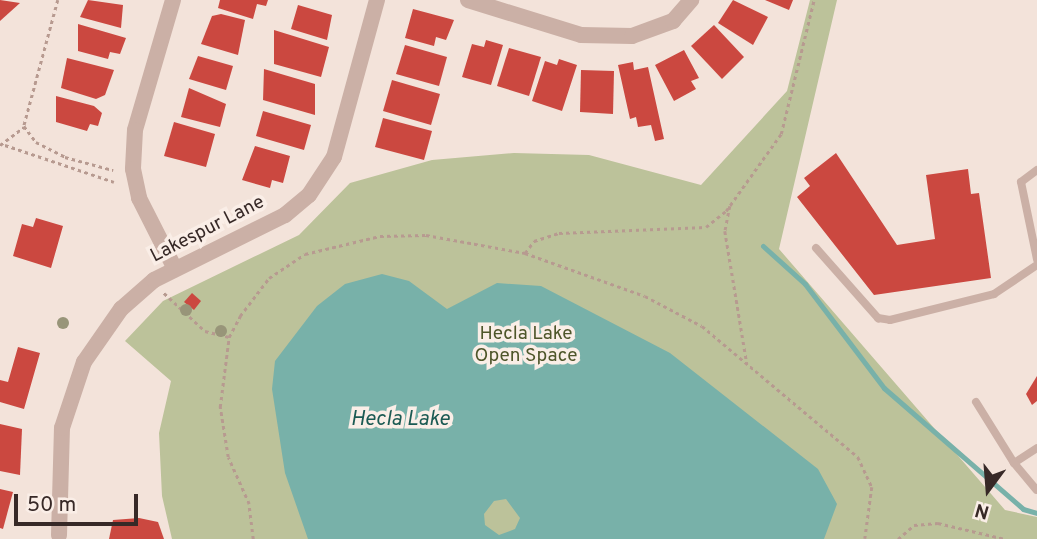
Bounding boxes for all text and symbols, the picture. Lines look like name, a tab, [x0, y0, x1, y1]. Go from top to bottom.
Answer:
street label: Lakespur Lane	[147, 192, 269, 268]
park label: Hecla Lake Open Space	[474, 324, 578, 368]
water label: Hecla Lake	[351, 407, 449, 433]
north arrow	[953, 455, 1023, 525]
scale bar	[18, 480, 142, 524]
text: 50 m	[27, 492, 76, 519]
text: N	[972, 497, 992, 524]

